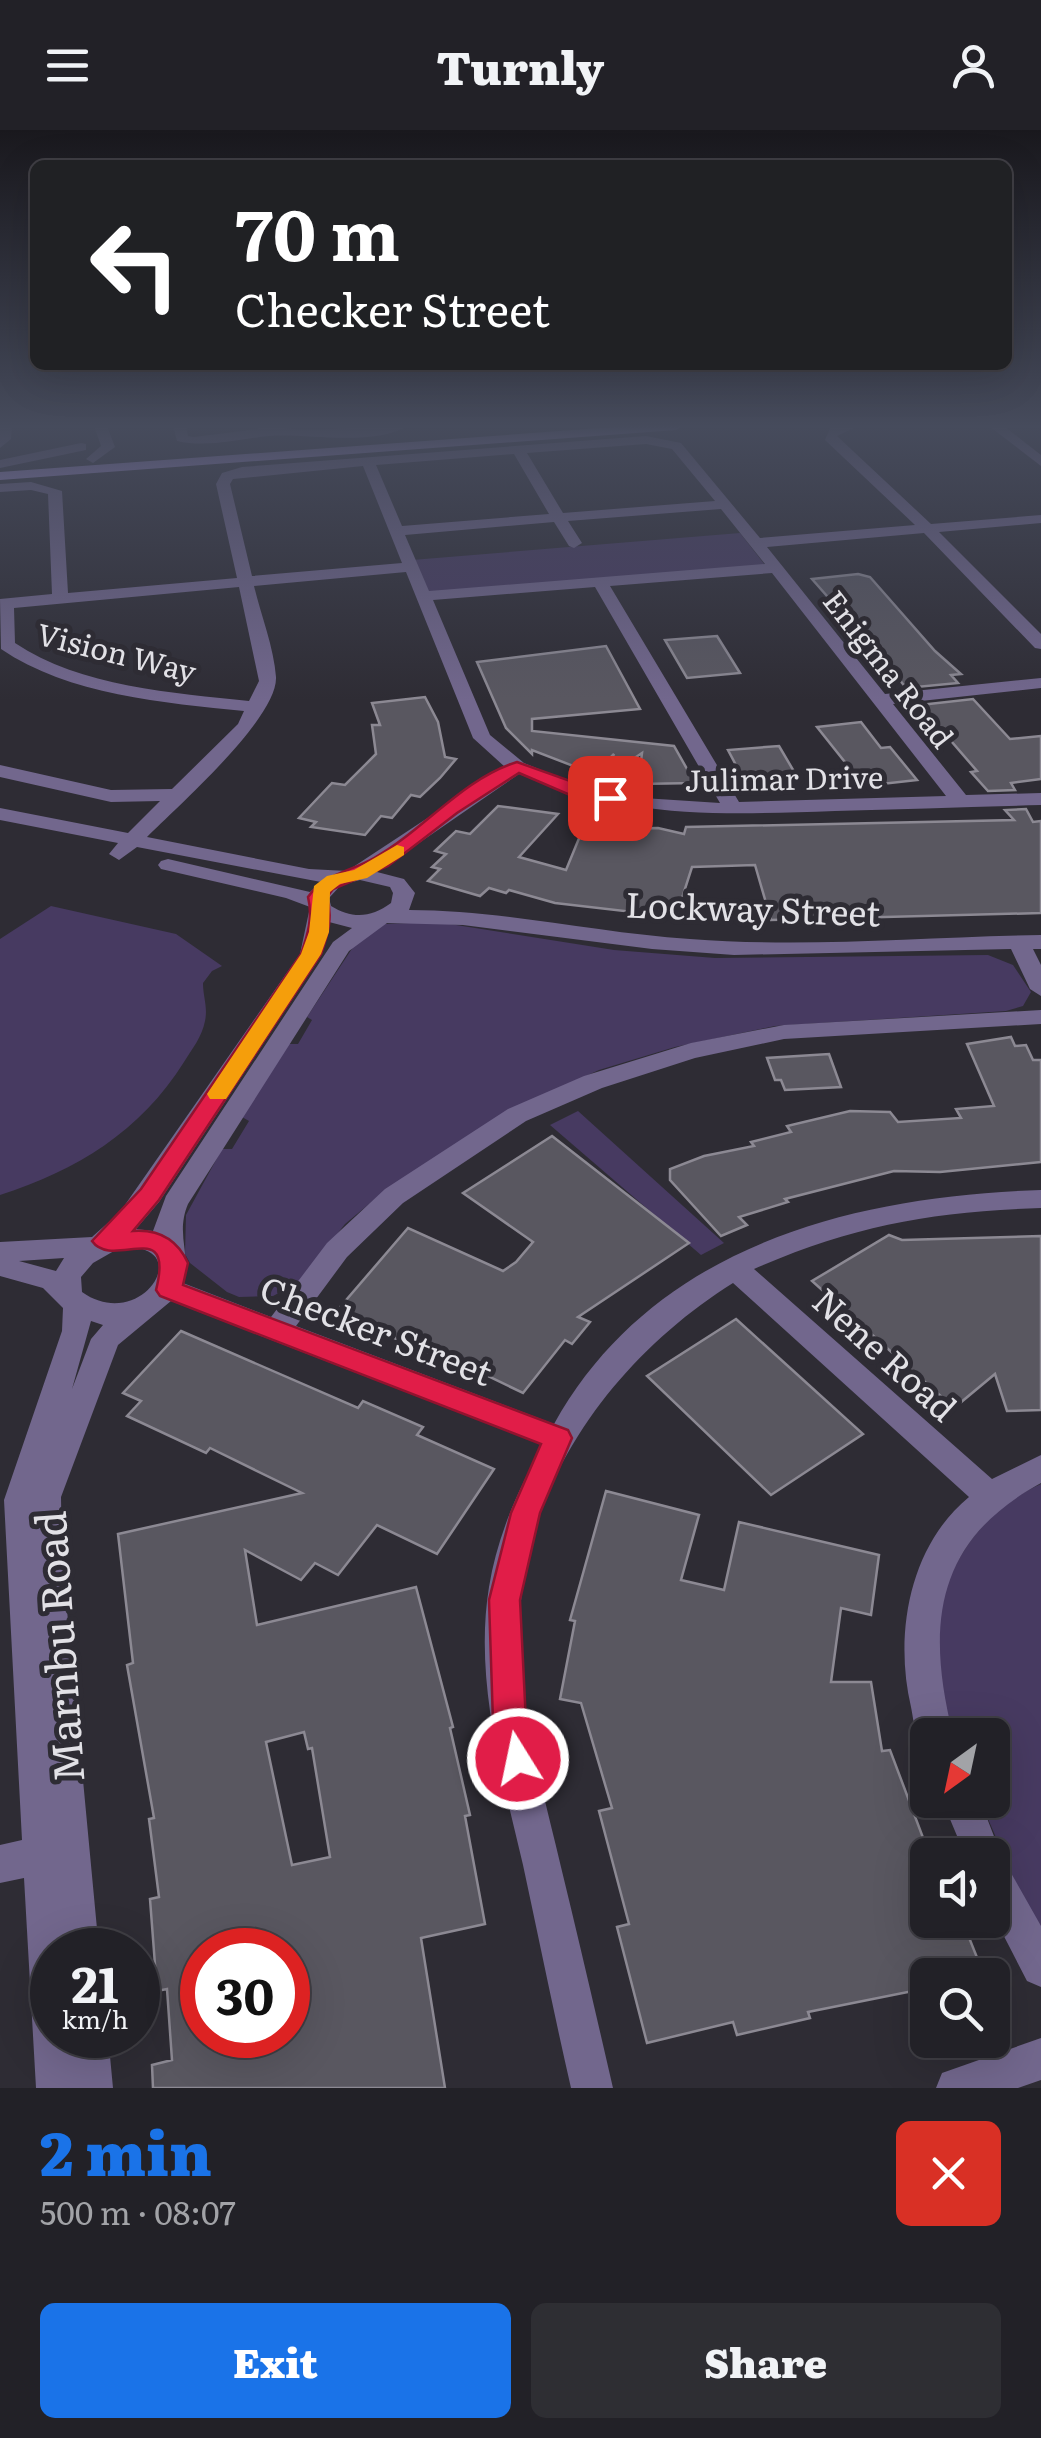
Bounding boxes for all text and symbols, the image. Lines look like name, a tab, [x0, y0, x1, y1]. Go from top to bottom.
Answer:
text: Turnly	[437, 32, 604, 99]
icon: menu	[40, 38, 95, 93]
icon: person	[946, 38, 1001, 93]
text: 70 m	[235, 179, 400, 283]
icon: left	[70, 200, 200, 330]
text: Checker Street	[235, 274, 550, 341]
street label: Enigma Road	[814, 580, 966, 756]
street label: Vision Way	[33, 610, 202, 692]
street label: Julimar Drive	[684, 753, 884, 801]
pin	[568, 756, 653, 841]
icon: arrive	[583, 771, 638, 826]
street label: Lockway Street	[625, 877, 881, 937]
street label: Checker Street	[253, 1261, 501, 1397]
street label: Nene Road	[802, 1274, 970, 1432]
street label: Marnbu Road	[17, 1509, 97, 1785]
position arrow	[466, 1707, 570, 1811]
north arrow	[910, 1718, 1010, 1818]
map controls	[910, 1718, 1010, 2058]
button: sound	[910, 1838, 1010, 1938]
speed limit sign: 30	[180, 1928, 310, 2058]
text: 21	[71, 1944, 119, 2018]
button: search	[910, 1958, 1010, 2058]
text: km/h	[62, 2000, 128, 2037]
text: 2 min	[40, 2105, 212, 2194]
button: close	[896, 2121, 1001, 2226]
text: 500 m · 08:07	[40, 2187, 236, 2235]
button: Exit	[40, 2303, 511, 2418]
button: Share	[531, 2303, 1001, 2418]

